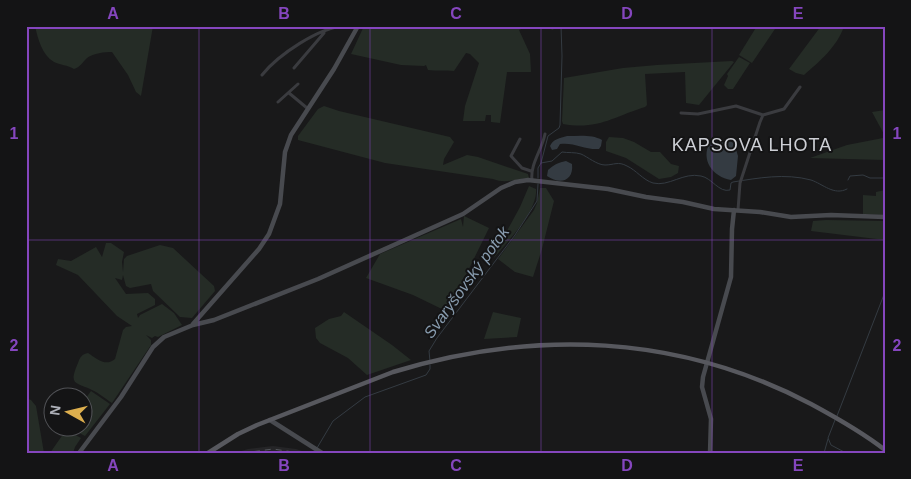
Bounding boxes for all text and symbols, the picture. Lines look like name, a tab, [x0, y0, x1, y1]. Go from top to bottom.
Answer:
text: A	[107, 5, 119, 22]
text: B	[278, 5, 290, 22]
text: C	[450, 5, 462, 22]
text: D	[621, 5, 633, 22]
text: E	[793, 5, 804, 22]
text: 1	[10, 125, 19, 142]
text: 1	[893, 125, 902, 142]
district label: KAPSOVA LHOTA	[672, 135, 832, 155]
water label: Svaryšovský potok	[420, 223, 513, 341]
text: 2	[10, 337, 19, 354]
text: 2	[893, 337, 902, 354]
north arrow	[42, 386, 92, 436]
text: N	[46, 404, 64, 416]
text: A	[107, 457, 119, 474]
text: B	[278, 457, 290, 474]
text: C	[450, 457, 462, 474]
text: D	[621, 457, 633, 474]
text: E	[793, 457, 804, 474]

